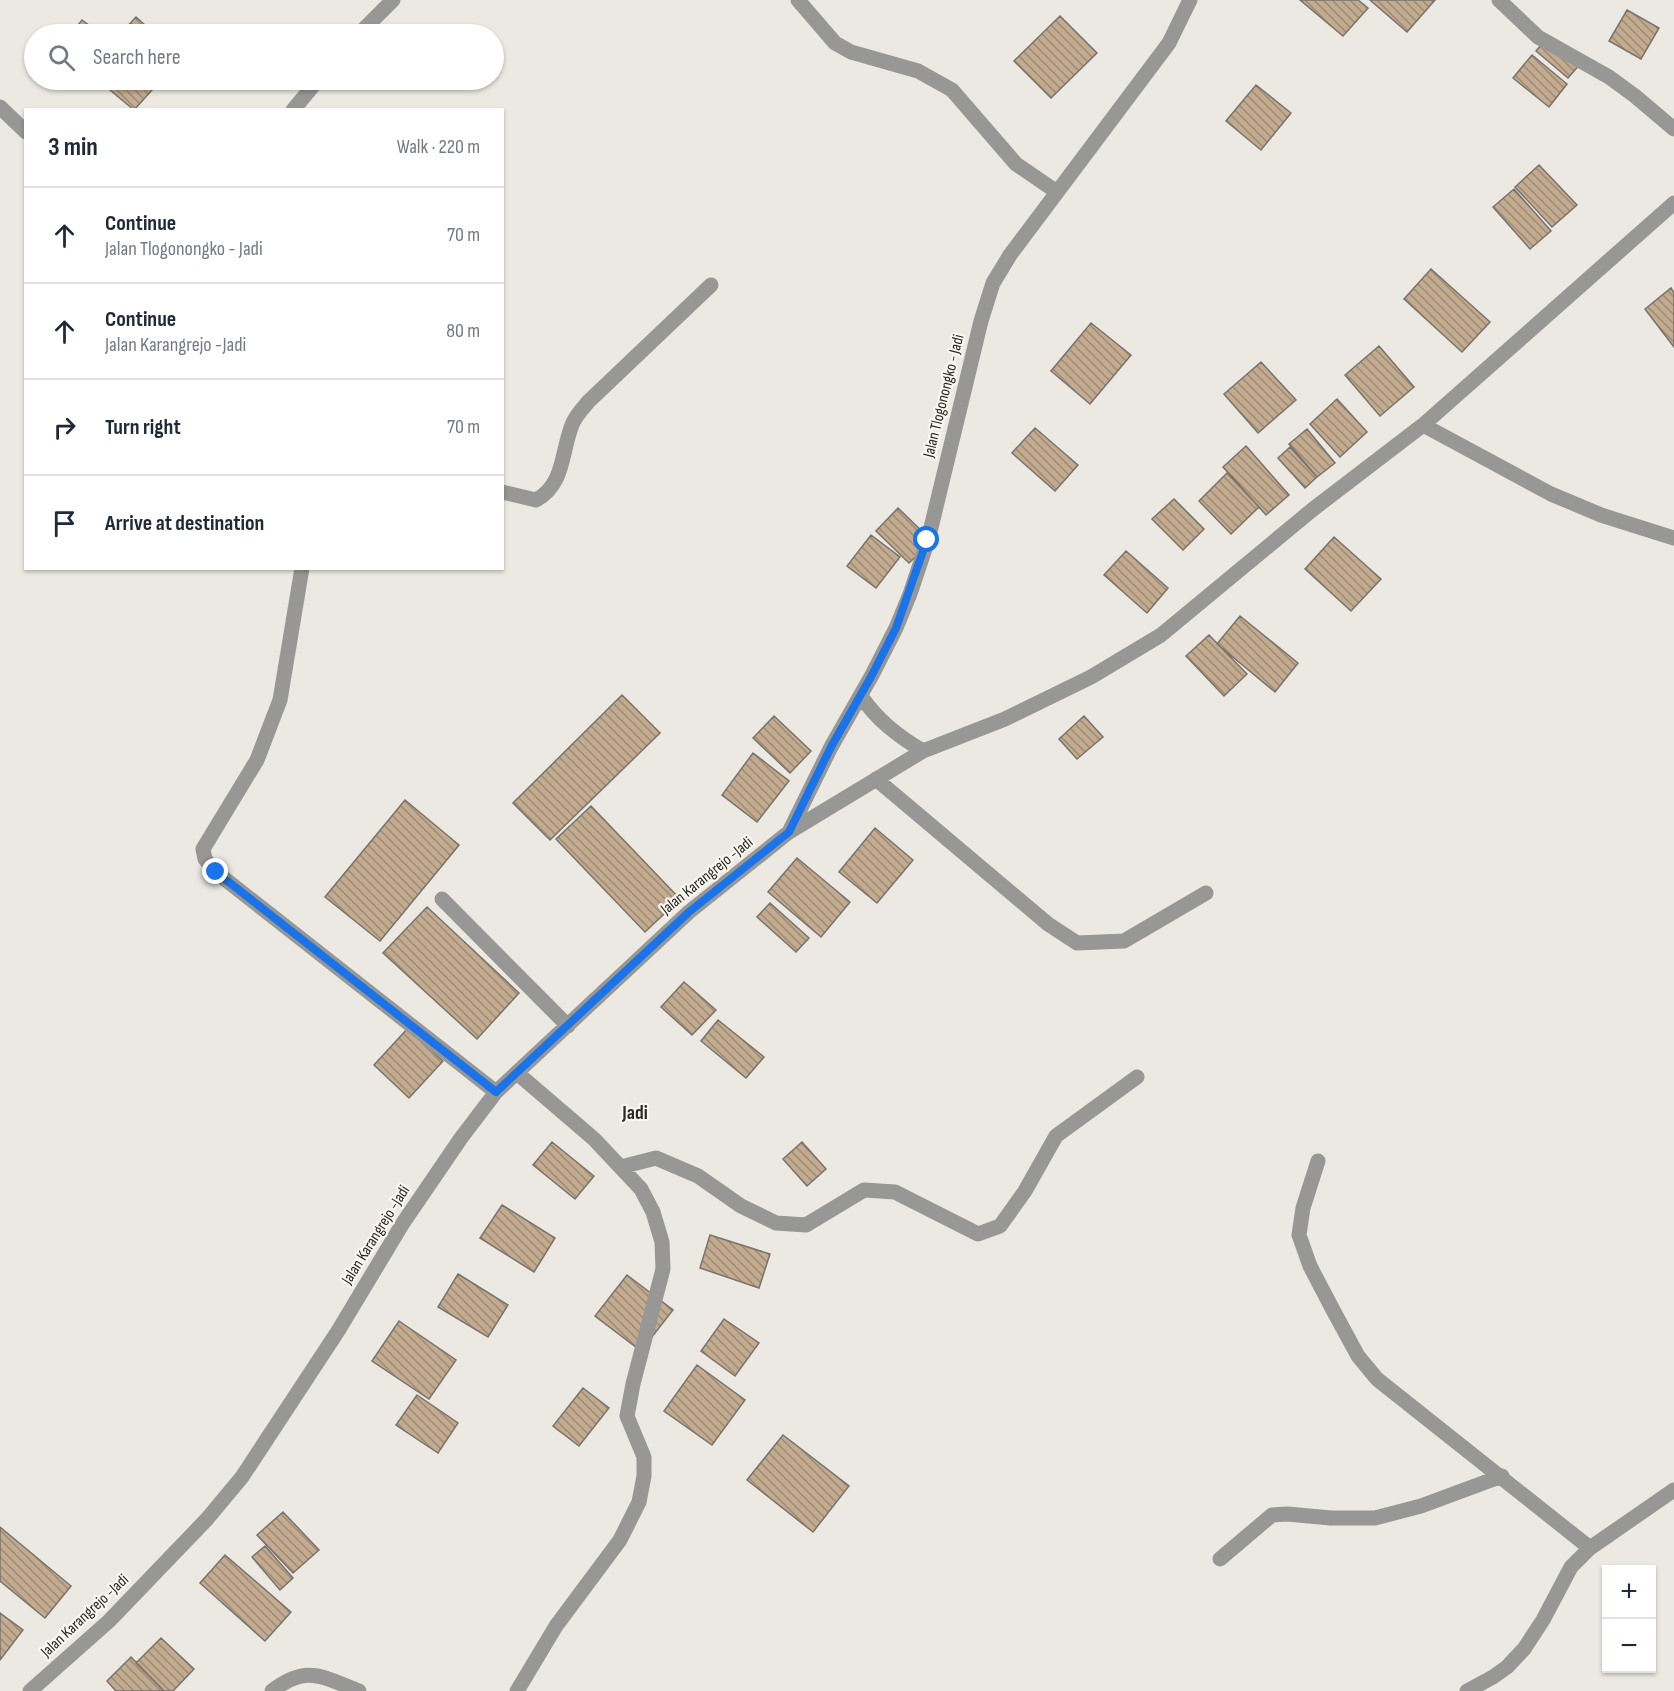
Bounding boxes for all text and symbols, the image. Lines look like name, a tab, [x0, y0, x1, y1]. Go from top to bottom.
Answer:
search box	[24, 24, 504, 90]
icon: search	[45, 41, 78, 74]
text: Search here	[93, 44, 180, 71]
text: 3 min	[48, 132, 98, 163]
text: Walk · 220 m	[397, 135, 480, 159]
text: Continue	[105, 210, 176, 237]
icon: ahead	[48, 219, 81, 252]
text: 70 m	[447, 223, 480, 247]
text: Jalan Tlogonongko - Jadi	[105, 237, 263, 261]
text: Continue	[105, 306, 176, 333]
icon: ahead	[48, 315, 81, 348]
text: 80 m	[446, 319, 480, 343]
street label: Jalan Tlogonongko - Jadi	[919, 332, 968, 460]
text: Jalan Karangrejo -Jadi	[105, 333, 246, 357]
icon: right	[48, 411, 81, 444]
text: Turn right	[105, 414, 181, 441]
text: 70 m	[447, 415, 480, 439]
icon: arrive	[48, 507, 81, 540]
text: Arrive at destination	[105, 510, 264, 537]
route start	[913, 526, 939, 552]
street label: Jalan Karangrejo -Jadi	[656, 833, 757, 920]
route end	[202, 858, 228, 884]
district label: Jadi	[621, 1101, 648, 1125]
street label: Jalan Karangrejo -Jadi	[337, 1182, 414, 1289]
map controls	[1602, 1565, 1656, 1673]
button: +	[1602, 1565, 1656, 1619]
street label: Jalan Karangrejo -Jadi	[36, 1570, 133, 1662]
button: −	[1602, 1619, 1656, 1673]

